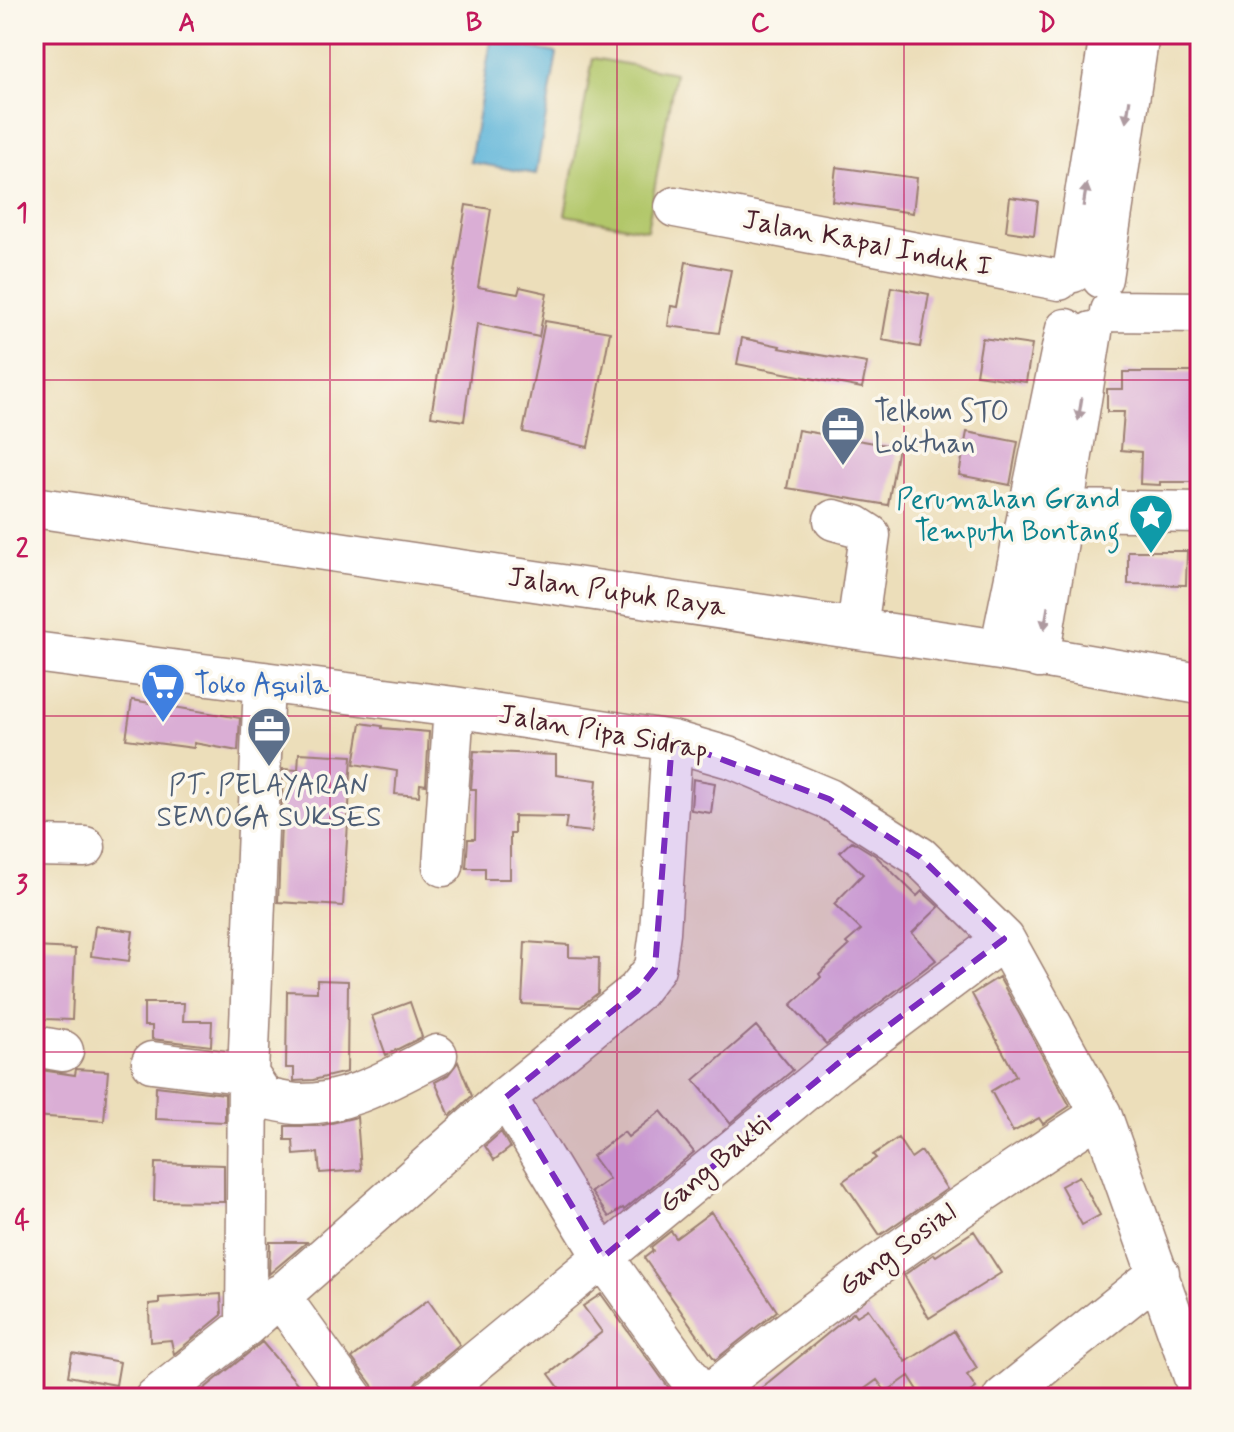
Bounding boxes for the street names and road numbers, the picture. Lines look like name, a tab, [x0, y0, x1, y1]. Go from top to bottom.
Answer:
street label: Jalan Kapal Induk I	[739, 202, 995, 286]
street label: Jalan Pupuk Raya	[505, 559, 729, 627]
street label: Jalan Pipa Sidrap	[496, 696, 710, 770]
street label: Gang Bakti	[652, 1108, 780, 1224]
street label: Gang Sosial	[831, 1195, 966, 1307]

